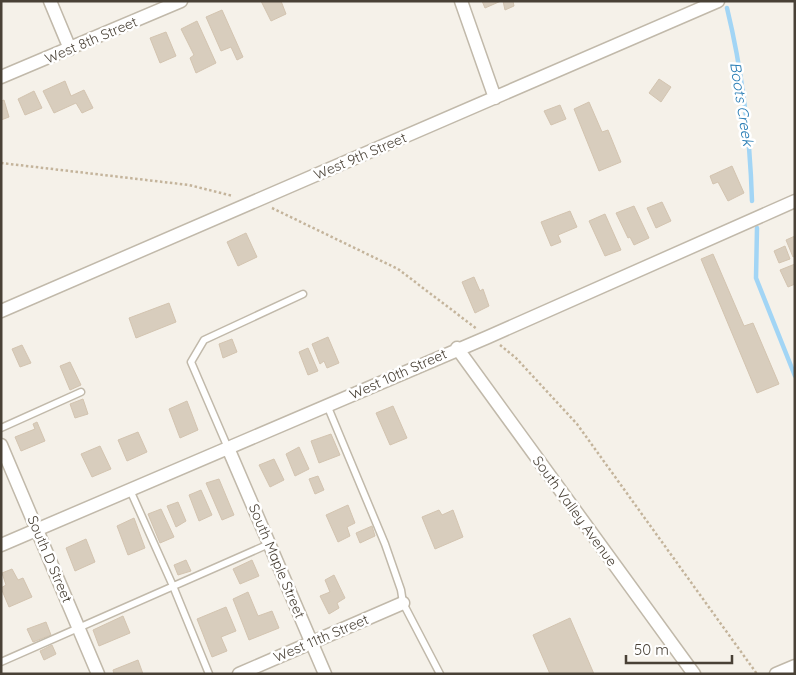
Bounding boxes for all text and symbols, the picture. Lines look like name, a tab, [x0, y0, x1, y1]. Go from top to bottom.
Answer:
street label: West 8th Street	[42, 12, 140, 68]
water label: Boots Creek	[726, 61, 758, 149]
street label: West 9th Street	[311, 128, 409, 184]
street label: West 10th Street	[347, 344, 450, 404]
street label: South Valley Avenue	[529, 452, 621, 570]
street label: South Maple Street	[245, 501, 309, 621]
street label: South D Street	[24, 513, 77, 606]
street label: West 11th Street	[271, 610, 371, 666]
scale bar	[626, 632, 732, 664]
text: 50 m	[634, 640, 669, 659]

